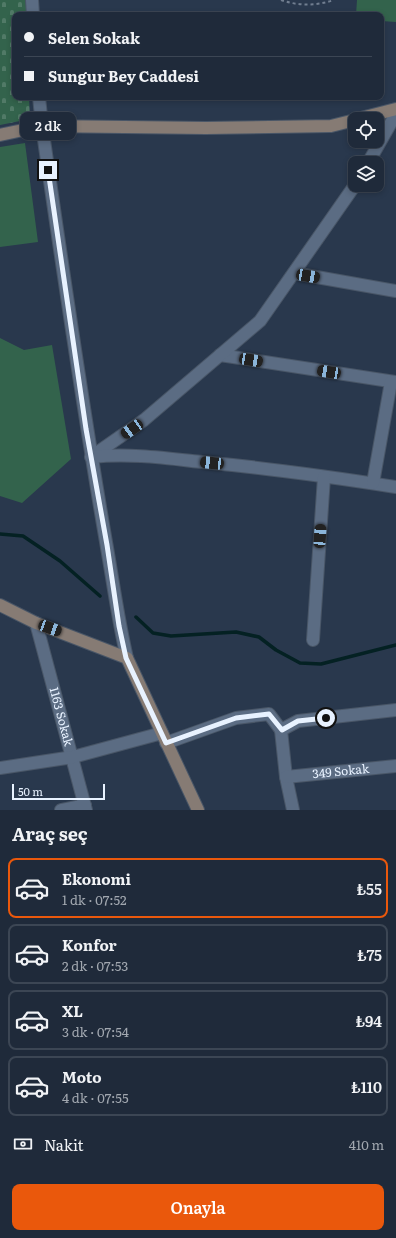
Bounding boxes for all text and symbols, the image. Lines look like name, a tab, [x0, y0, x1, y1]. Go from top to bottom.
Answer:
text: Selen Sokak	[48, 26, 140, 49]
text: Sungur Bey Caddesi	[48, 64, 199, 87]
callout: 2 dk	[20, 112, 76, 140]
map controls	[348, 112, 384, 192]
button: locate	[348, 112, 384, 148]
text: 2 dk	[35, 116, 61, 135]
button: layers	[348, 156, 384, 192]
route end	[39, 161, 57, 179]
car	[295, 268, 321, 284]
car	[238, 352, 264, 368]
car	[316, 364, 342, 380]
car	[119, 417, 145, 441]
car	[199, 456, 225, 470]
car	[313, 524, 327, 548]
car	[37, 618, 63, 638]
street label: 1163 Sokak	[46, 685, 79, 749]
route start	[317, 709, 335, 727]
street label: 349 Sokak	[311, 759, 371, 782]
scale bar	[12, 782, 105, 801]
text: 50 m	[18, 783, 43, 799]
text: Araç seç	[12, 820, 88, 847]
text: Ekonomi	[62, 867, 131, 890]
icon: car	[14, 870, 50, 906]
text: ₺55	[357, 877, 382, 900]
text: 1 dk · 07:52	[62, 890, 127, 909]
text: Konfor	[62, 933, 117, 956]
icon: car	[14, 936, 50, 972]
text: ₺75	[357, 943, 382, 966]
text: 2 dk · 07:53	[62, 956, 128, 975]
text: XL	[62, 999, 83, 1022]
icon: car	[14, 1002, 50, 1038]
text: ₺94	[355, 1009, 382, 1032]
text: 3 dk · 07:54	[62, 1022, 129, 1041]
text: Moto	[62, 1065, 102, 1088]
icon: car	[14, 1068, 50, 1104]
text: ₺110	[351, 1075, 382, 1098]
text: 4 dk · 07:55	[62, 1088, 129, 1107]
icon: cash	[12, 1133, 34, 1155]
text: Nakit	[44, 1133, 84, 1156]
text: 410 m	[349, 1135, 384, 1154]
button: Onayla	[12, 1184, 384, 1230]

